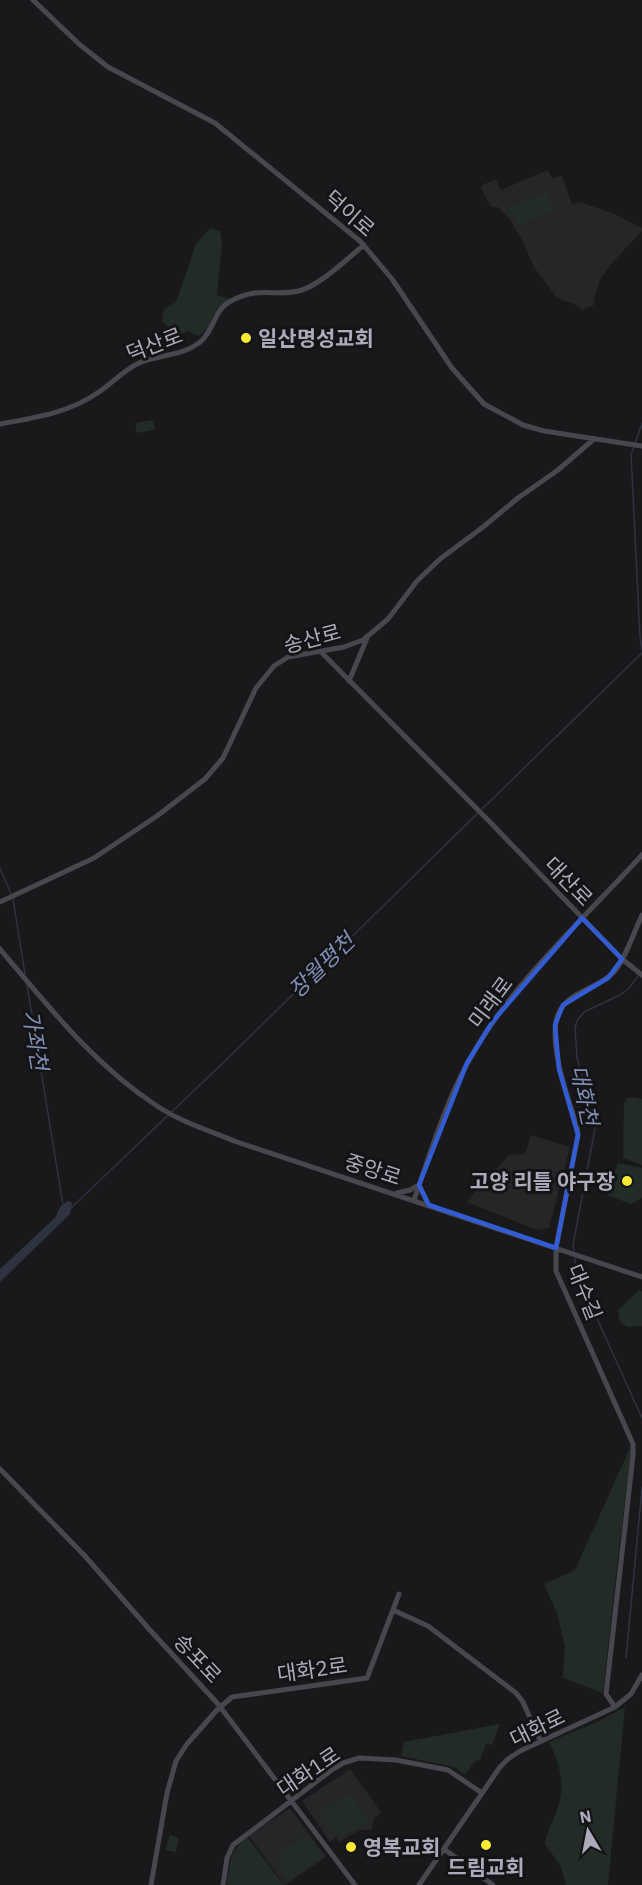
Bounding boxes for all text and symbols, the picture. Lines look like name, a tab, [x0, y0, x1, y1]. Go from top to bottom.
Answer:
street label: 덕이로	[319, 183, 381, 243]
street label: 덕산로	[122, 321, 186, 367]
place label: 일산명성교회	[258, 324, 374, 352]
marker: 일산명성교회	[239, 331, 253, 345]
street label: 송산로	[280, 617, 344, 659]
street label: 대산로	[539, 850, 599, 912]
water label: 장월평천	[282, 925, 362, 1004]
street label: 미래로	[461, 970, 519, 1034]
water label: 가좌천	[17, 1008, 56, 1075]
water label: 대화천	[565, 1062, 606, 1130]
street label: 중앙로	[341, 1147, 405, 1191]
place label: 고양 리틀 야구장	[470, 1167, 615, 1195]
marker: 고양 리틀 야구장	[620, 1174, 634, 1188]
street label: 대수길	[561, 1260, 609, 1324]
street label: 송포로	[168, 1627, 228, 1689]
street label: 대화2로	[275, 1650, 349, 1688]
street label: 대화로	[505, 1702, 569, 1752]
street label: 대화1로	[271, 1740, 345, 1802]
north arrow	[558, 1801, 618, 1861]
text: N	[578, 1805, 593, 1827]
place label: 영복교회	[363, 1833, 440, 1861]
marker: 드림교회	[479, 1838, 493, 1852]
marker: 영복교회	[344, 1840, 358, 1854]
place label: 드림교회	[447, 1853, 525, 1881]

